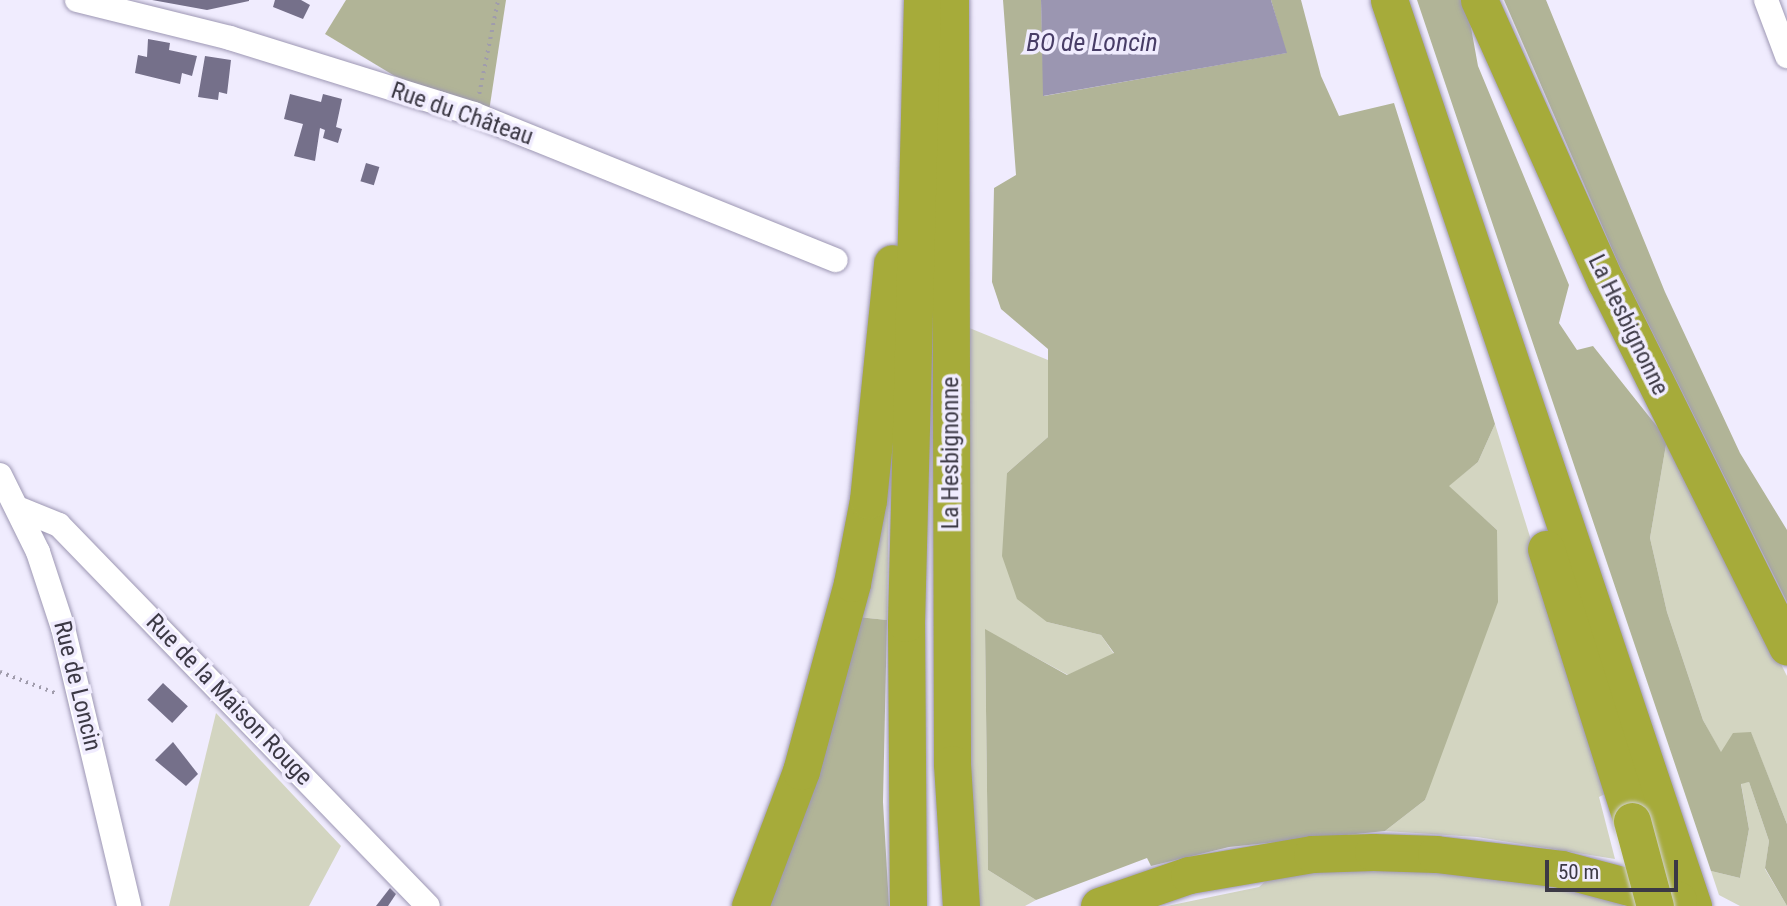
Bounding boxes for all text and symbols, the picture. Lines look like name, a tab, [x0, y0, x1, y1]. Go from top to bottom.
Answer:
water label: BO de Loncin	[1026, 27, 1158, 59]
street label: Rue du Château	[387, 76, 537, 152]
street label: La Hesbignonne	[1582, 250, 1674, 400]
street label: La Hesbignonne	[937, 377, 965, 529]
street label: Rue de la Maison Rouge	[140, 608, 318, 792]
street label: Rue de Loncin	[47, 618, 107, 754]
scale bar	[1549, 846, 1682, 890]
text: 50 m	[1558, 860, 1599, 884]

